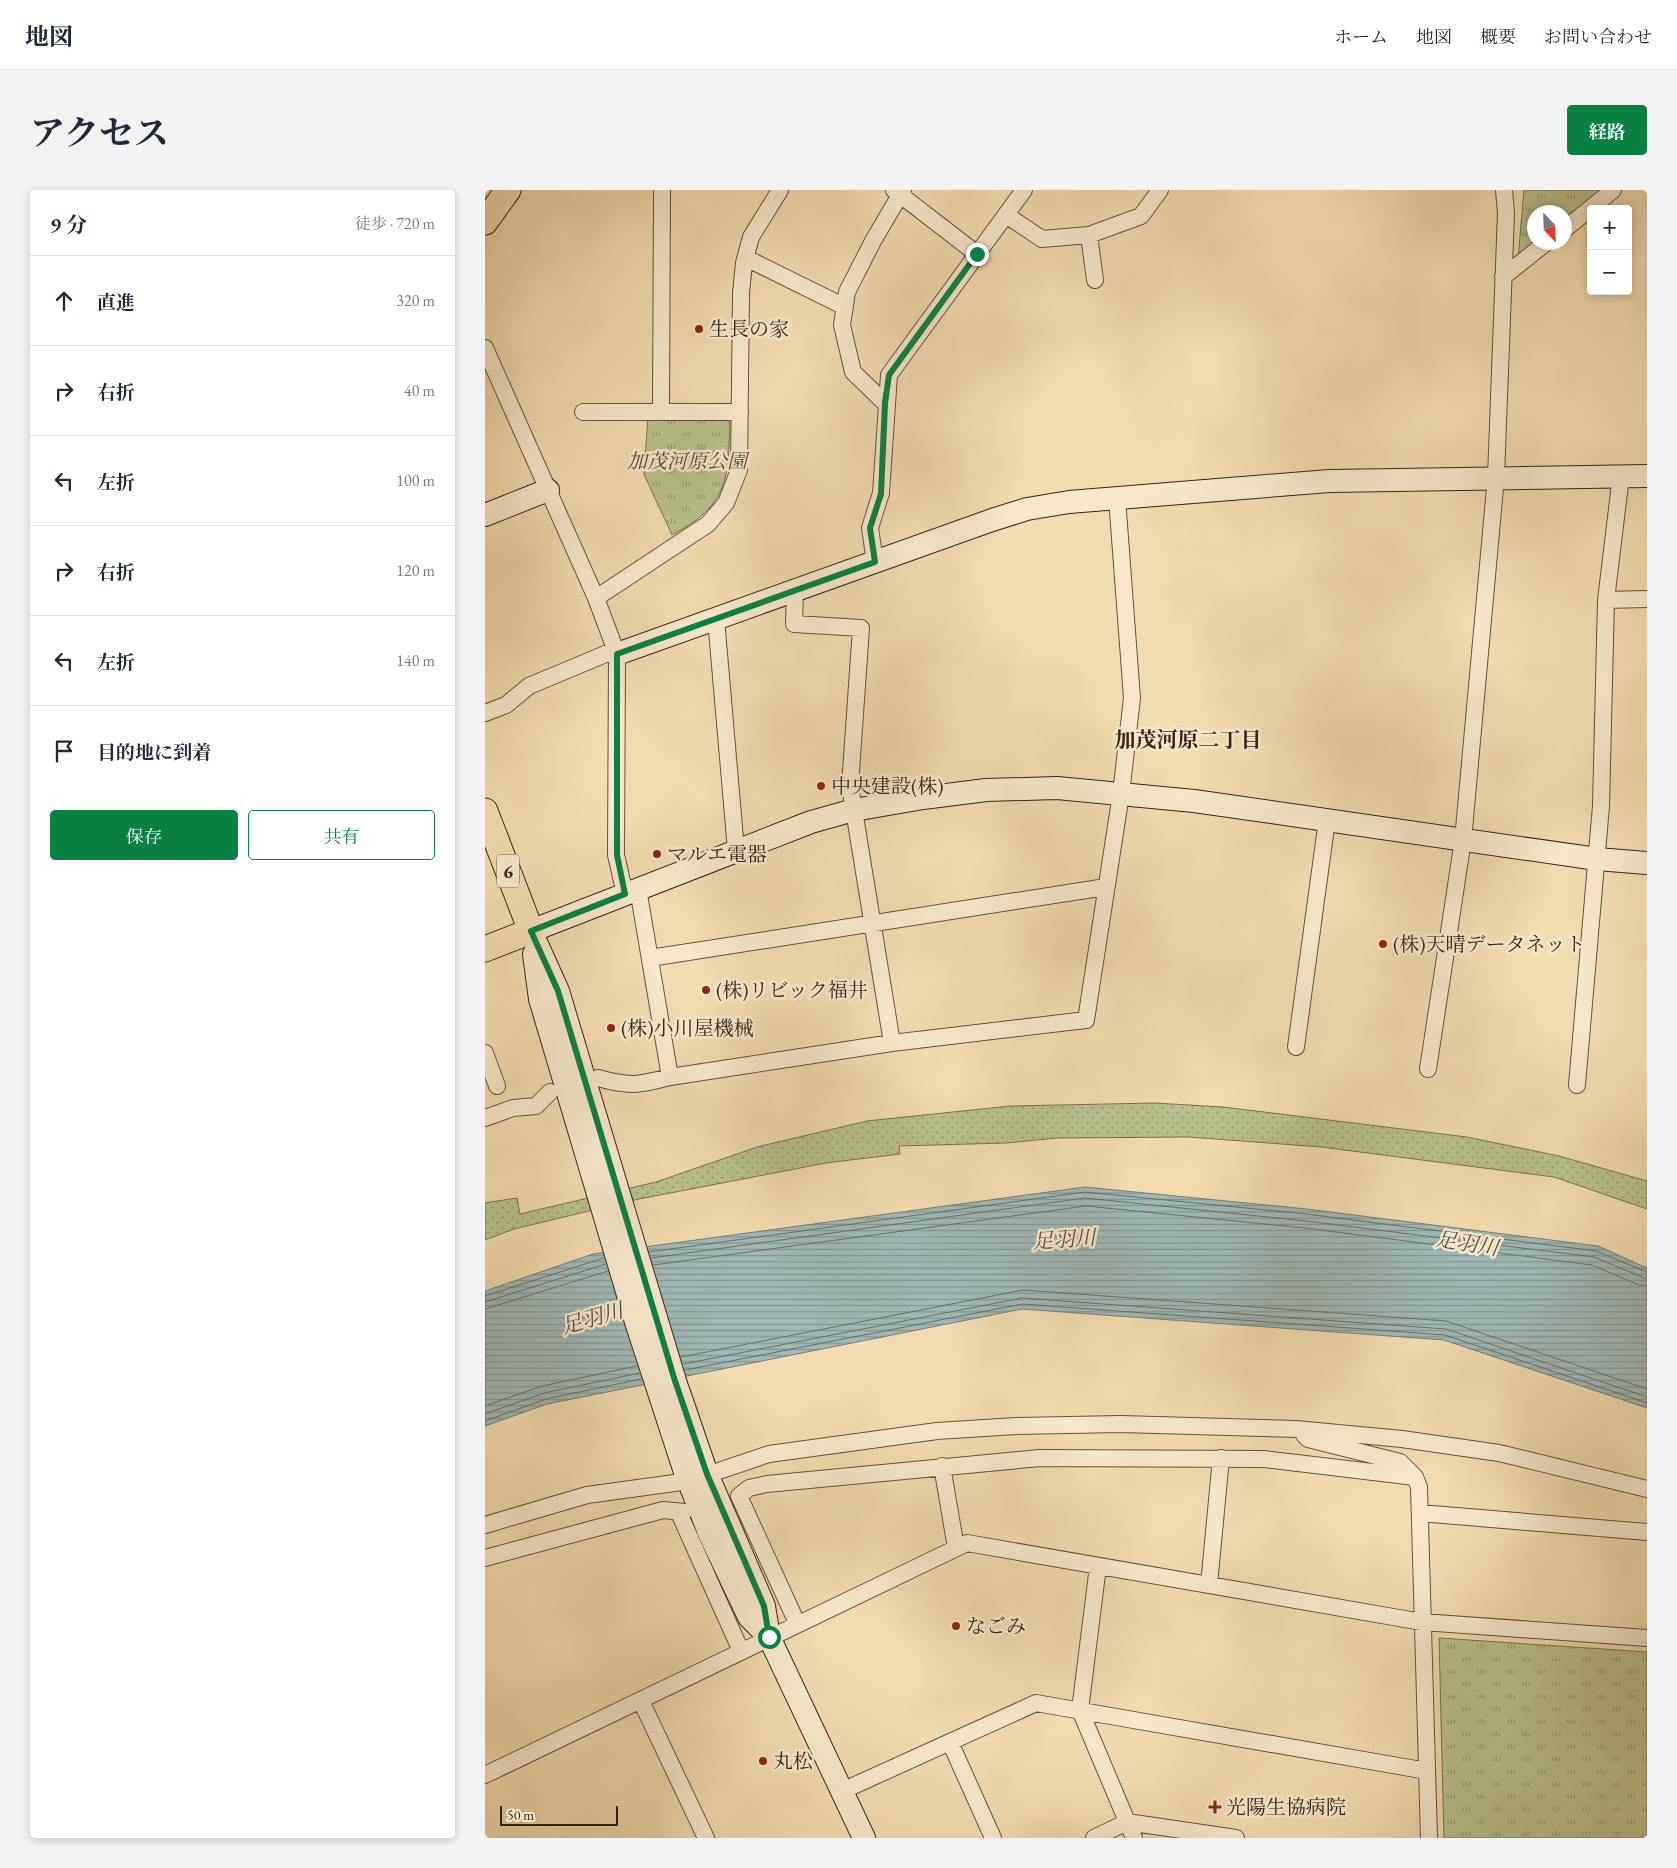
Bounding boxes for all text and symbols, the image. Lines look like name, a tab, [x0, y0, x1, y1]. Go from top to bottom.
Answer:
text: 地図	[25, 21, 73, 52]
text: ホーム	[1334, 25, 1388, 48]
text: 地図	[1416, 25, 1452, 48]
text: 概要	[1480, 25, 1516, 48]
text: お問い合わせ	[1544, 25, 1652, 48]
button: 経路	[1567, 105, 1647, 155]
text: アクセス	[30, 110, 169, 155]
north arrow	[1527, 205, 1572, 250]
map controls	[1587, 205, 1632, 295]
button: +	[1587, 205, 1632, 250]
text: 9 分	[50, 211, 87, 238]
text: 徒歩 · 720 m	[355, 213, 435, 234]
route end	[966, 243, 989, 266]
button: −	[1587, 250, 1632, 295]
icon: ahead	[50, 287, 78, 315]
text: 直進	[97, 290, 135, 315]
text: 320 m	[396, 290, 435, 311]
place label: 生長の家	[709, 316, 789, 342]
marker: 生長の家	[693, 323, 705, 335]
icon: right	[50, 377, 78, 405]
text: 右折	[97, 380, 135, 405]
text: 40 m	[404, 380, 435, 401]
park label: 加茂河原公園	[627, 448, 750, 474]
icon: left	[50, 467, 78, 495]
text: 左折	[97, 470, 135, 495]
text: 100 m	[396, 470, 435, 491]
icon: right	[50, 557, 78, 585]
text: 右折	[97, 560, 135, 585]
text: 120 m	[396, 560, 435, 581]
icon: left	[50, 647, 78, 675]
text: 左折	[97, 650, 135, 675]
text: 140 m	[396, 650, 435, 671]
district label: 加茂河原二丁目	[1115, 726, 1262, 753]
icon: arrive	[50, 737, 78, 765]
text: 目的地に到着	[97, 740, 211, 765]
place label: 中央建設(株)	[831, 773, 944, 799]
marker: 中央建設(株)	[815, 780, 827, 792]
button: 保存	[50, 810, 238, 860]
button: 共有	[248, 810, 435, 860]
place label: マルエ電器	[667, 841, 767, 867]
marker: マルエ電器	[651, 848, 663, 860]
road number: 6	[497, 854, 519, 888]
place label: (株)天晴データネット	[1393, 931, 1586, 957]
marker: (株)天晴データネット	[1377, 938, 1389, 950]
place label: (株)リビック福井	[716, 977, 868, 1003]
marker: (株)リビック福井	[700, 984, 712, 996]
place label: (株)小川屋機械	[621, 1015, 754, 1041]
marker: (株)小川屋機械	[605, 1022, 617, 1034]
water label: 足羽川	[1032, 1223, 1098, 1255]
water label: 足羽川	[1434, 1225, 1502, 1262]
water label: 足羽川	[558, 1296, 628, 1340]
place label: なごみ	[966, 1613, 1026, 1639]
marker: なごみ	[950, 1620, 962, 1632]
route start	[758, 1626, 781, 1649]
place label: 丸松	[773, 1748, 813, 1774]
marker: 丸松	[757, 1755, 769, 1767]
place label: 光陽生協病院	[1226, 1794, 1346, 1820]
marker: 光陽生協病院	[1208, 1800, 1222, 1814]
scale bar	[500, 1803, 617, 1826]
text: 50 m	[507, 1806, 534, 1824]

